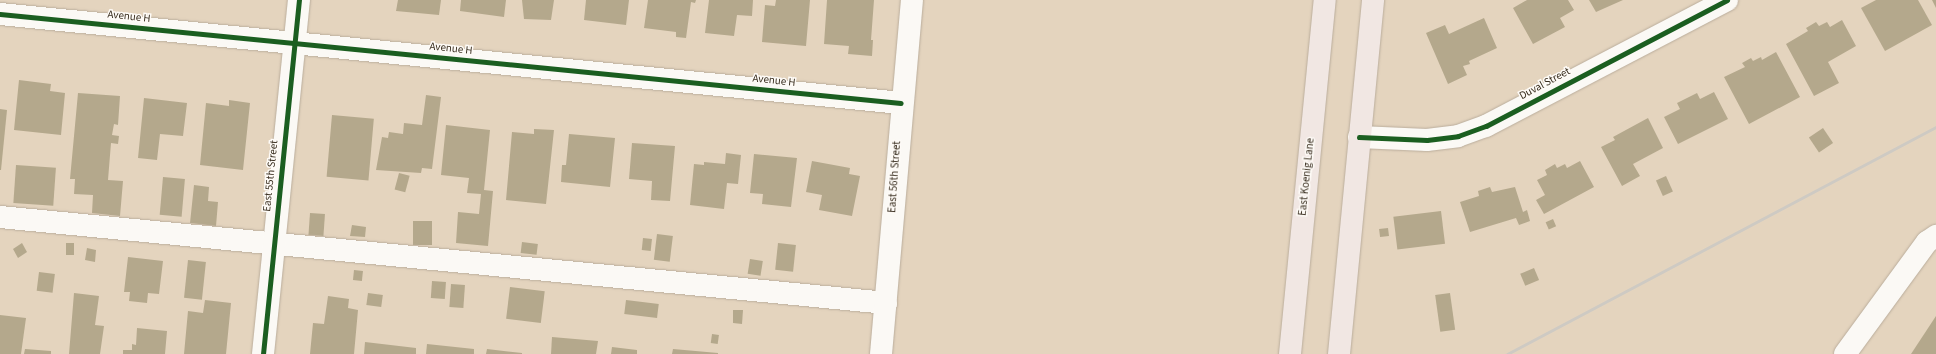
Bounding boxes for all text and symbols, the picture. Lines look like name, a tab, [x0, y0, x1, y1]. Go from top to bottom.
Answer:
street label: Avenue H	[107, 8, 151, 26]
street label: Avenue H	[429, 40, 473, 58]
street label: Duval Street	[1517, 65, 1573, 103]
street label: Avenue H	[752, 72, 796, 90]
street label: East Koenig Lane	[1296, 137, 1318, 217]
street label: East 55th Street	[261, 139, 281, 213]
street label: East 56th Street	[886, 141, 904, 213]

